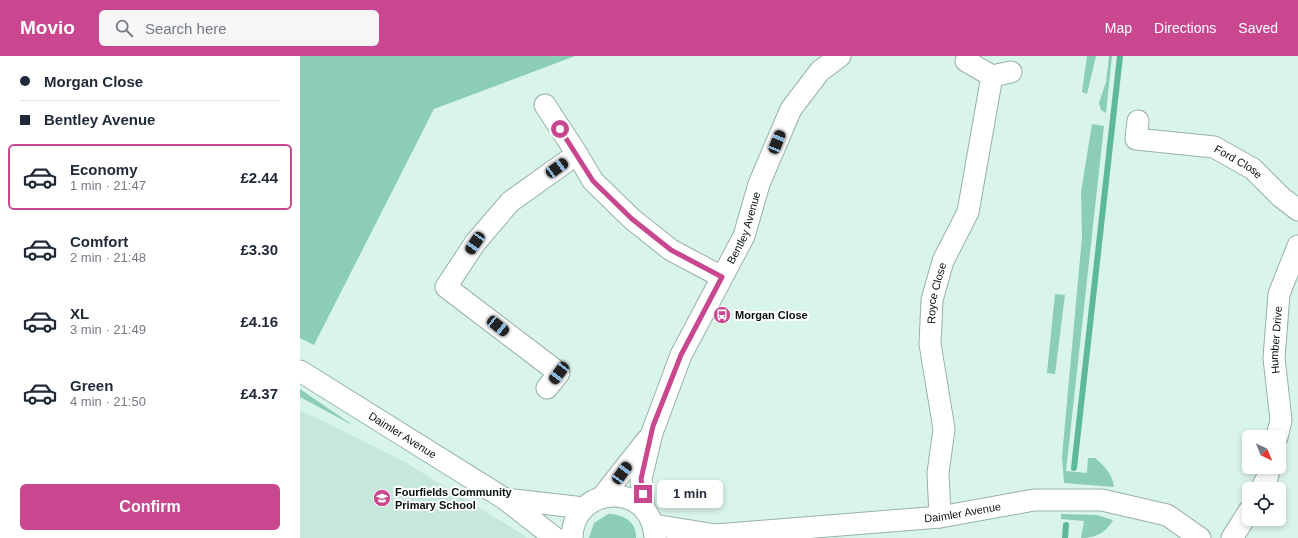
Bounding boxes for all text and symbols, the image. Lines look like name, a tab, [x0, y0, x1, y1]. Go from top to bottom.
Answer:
search box	[99, 10, 379, 46]
text: Movio	[20, 17, 75, 38]
icon: search	[113, 17, 135, 39]
text: Search here	[145, 20, 227, 37]
text: Map	[1105, 20, 1132, 36]
text: Directions	[1154, 20, 1216, 36]
text: Saved	[1238, 20, 1278, 36]
text: Morgan Close	[44, 73, 143, 90]
text: Bentley Avenue	[44, 111, 155, 128]
route start	[551, 120, 569, 138]
car	[767, 129, 787, 155]
street label: Ford Close	[1212, 143, 1265, 181]
car	[544, 156, 570, 180]
icon: car	[22, 159, 58, 195]
text: Economy	[70, 161, 138, 178]
text: £2.44	[240, 169, 278, 186]
text: 1 min · 21:47	[70, 178, 146, 193]
street label: Bentley Avenue	[724, 190, 762, 266]
car	[463, 230, 487, 256]
icon: car	[22, 231, 58, 267]
text: Comfort	[70, 233, 128, 250]
text: £3.30	[240, 241, 278, 258]
text: 2 min · 21:48	[70, 250, 146, 265]
street label: Royce Close	[925, 261, 948, 324]
icon: car	[22, 303, 58, 339]
text: XL	[70, 305, 89, 322]
bus stop icon: Morgan Close	[712, 305, 732, 325]
street label: Humber Drive	[1268, 306, 1284, 374]
place label: Morgan Close	[735, 309, 808, 321]
text: £4.16	[240, 313, 278, 330]
car	[485, 314, 511, 338]
text: 3 min · 21:49	[70, 322, 146, 337]
car	[547, 360, 571, 386]
icon: car	[22, 375, 58, 411]
text: Green	[70, 377, 113, 394]
text: £4.37	[240, 385, 278, 402]
text: 4 min · 21:50	[70, 394, 146, 409]
street label: Daimler Avenue	[367, 409, 439, 461]
north arrow	[1242, 430, 1286, 474]
map controls	[1242, 430, 1286, 526]
car	[610, 460, 634, 486]
callout: 1 min	[657, 480, 723, 508]
button: locate	[1242, 482, 1286, 526]
button: Confirm	[20, 484, 280, 530]
route end	[634, 485, 652, 503]
place label: Fourfields Community Primary School	[395, 486, 513, 511]
text: 1 min	[673, 486, 707, 501]
school or university icon: Fourfields Community Primary School	[372, 488, 392, 508]
street label: Daimler Avenue	[924, 500, 1002, 524]

